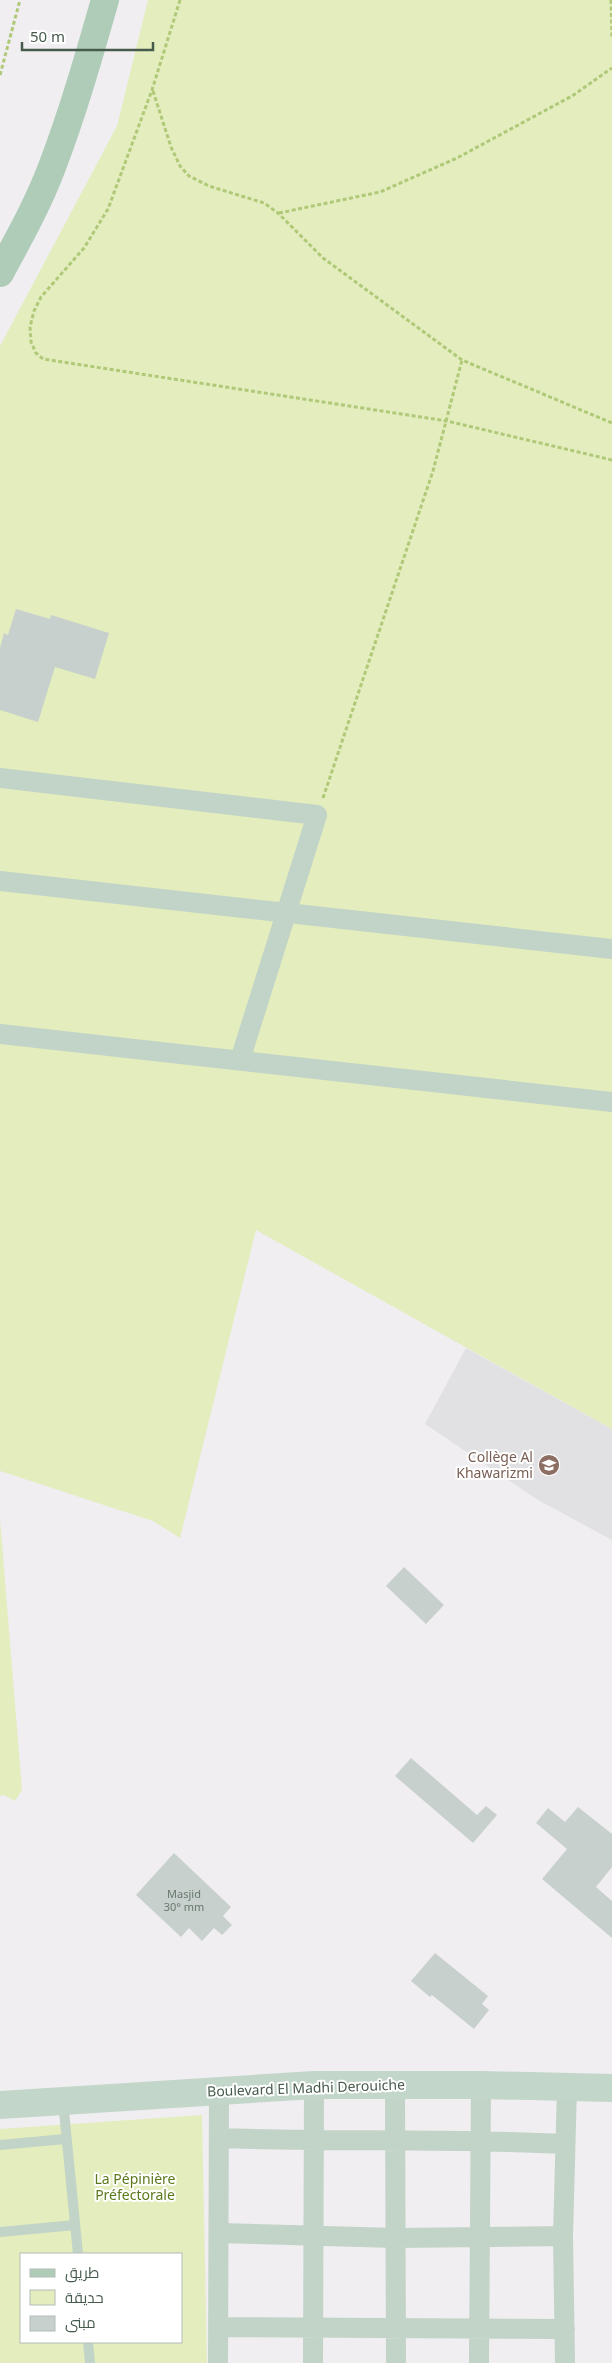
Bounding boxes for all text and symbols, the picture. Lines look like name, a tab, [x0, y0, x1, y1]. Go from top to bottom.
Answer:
scale bar	[22, 20, 154, 52]
text: 50 m	[30, 26, 65, 46]
place label: Collège Al Khawarizmi	[456, 1447, 533, 1482]
school or university icon: Collège Al Khawarizmi	[537, 1453, 561, 1477]
house number: Masjid 30° mm	[164, 1886, 204, 1914]
street label: Boulevard El Madhi Derouiche	[207, 2075, 405, 2100]
park label: La Pépinière Préfectorale	[95, 2169, 176, 2204]
legend	[20, 2253, 182, 2343]
text: طريق	[65, 2262, 99, 2283]
text: حديقة	[65, 2287, 104, 2307]
text: مبنى	[65, 2312, 96, 2333]

